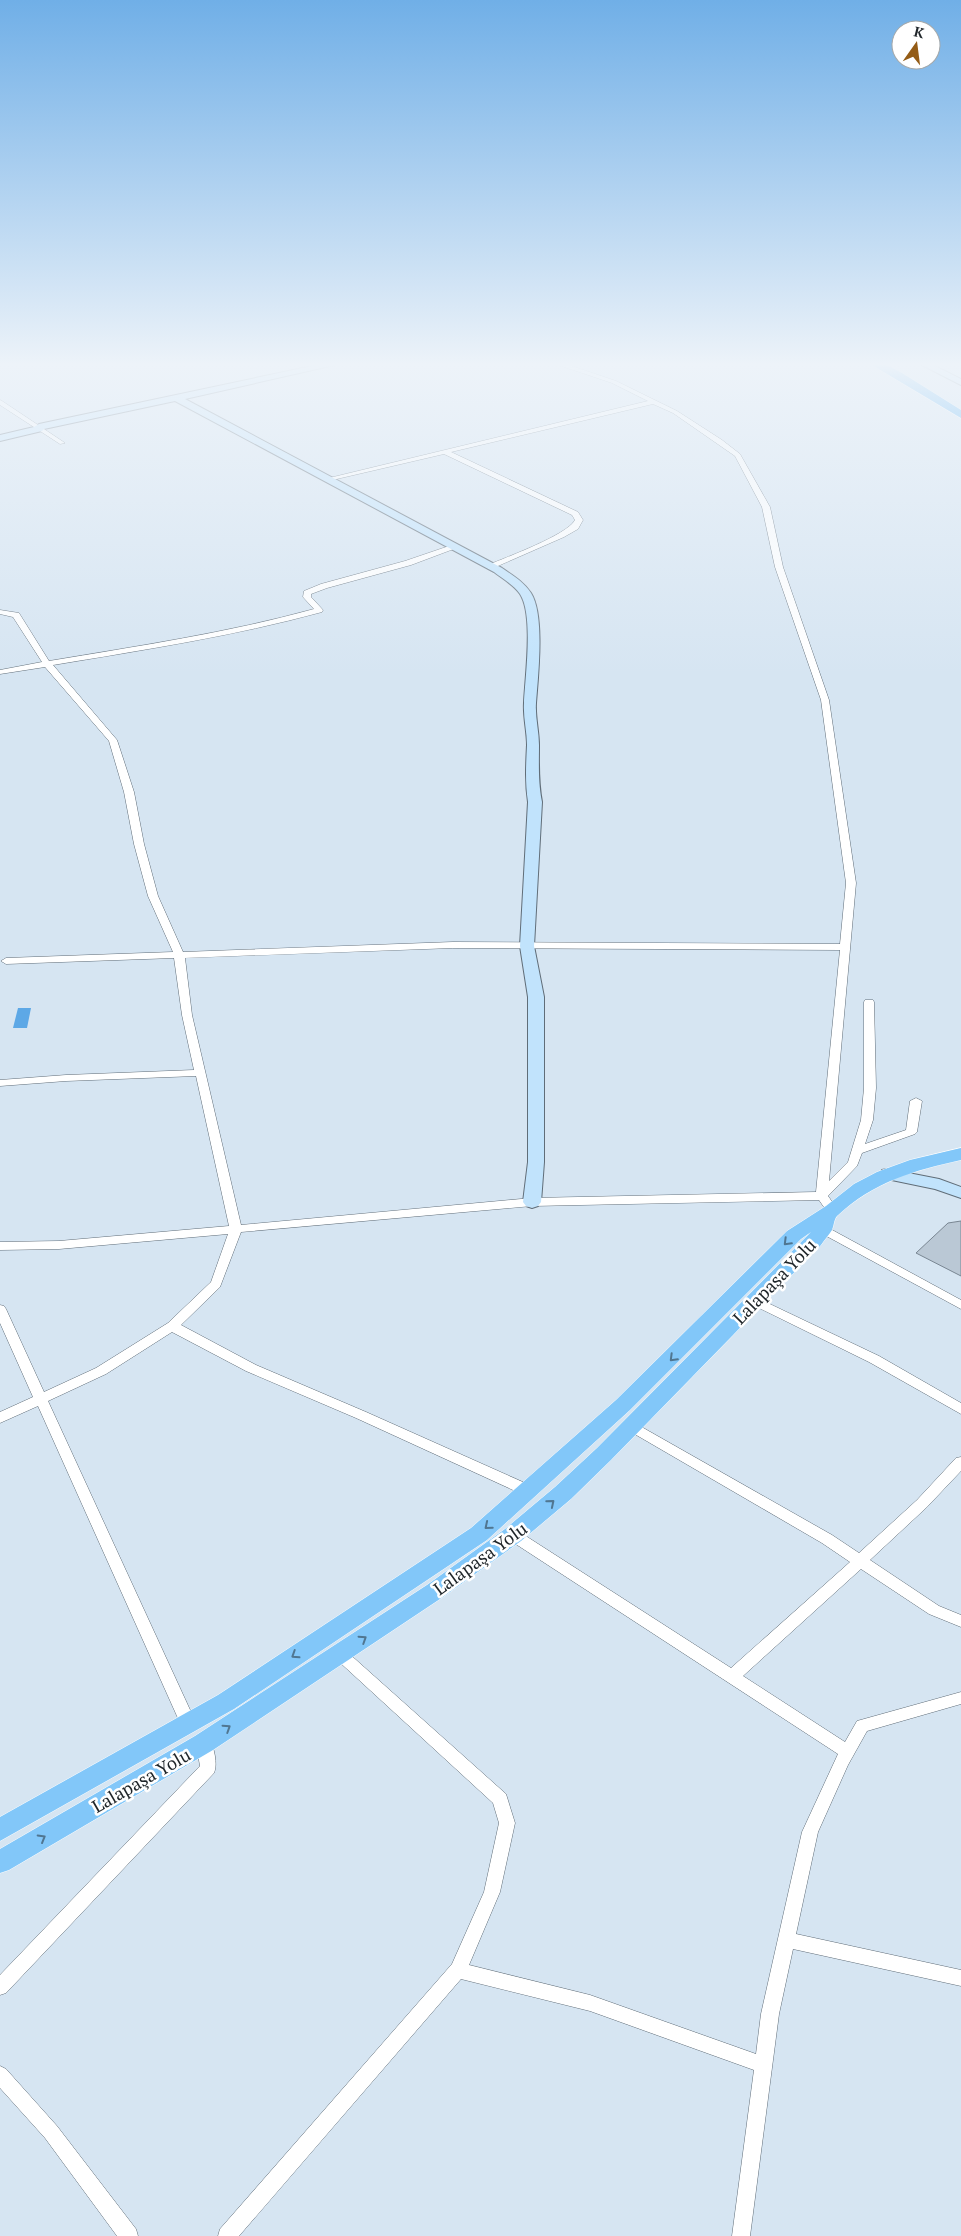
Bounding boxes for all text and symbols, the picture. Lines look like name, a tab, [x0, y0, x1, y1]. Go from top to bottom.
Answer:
north arrow	[891, 20, 941, 70]
text: K	[912, 21, 926, 42]
street label: Lalapaşa Yolu	[727, 1233, 821, 1329]
one-way arrow	[784, 1237, 793, 1246]
one-way arrow	[669, 1352, 678, 1361]
one-way arrow	[546, 1499, 555, 1508]
street label: Lalapaşa Yolu	[428, 1516, 532, 1600]
one-way arrow	[485, 1520, 494, 1528]
one-way arrow	[357, 1636, 367, 1645]
one-way arrow	[291, 1649, 300, 1659]
one-way arrow	[222, 1725, 231, 1734]
street label: Lalapaşa Yolu	[87, 1742, 195, 1818]
one-way arrow	[37, 1834, 46, 1844]

